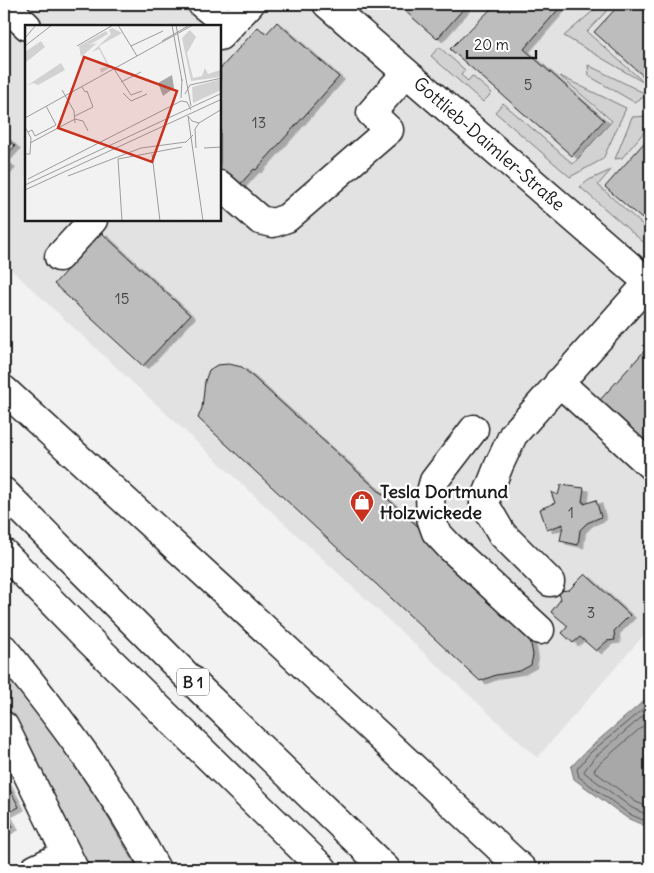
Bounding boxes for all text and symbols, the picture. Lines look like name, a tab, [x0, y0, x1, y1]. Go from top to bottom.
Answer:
inset map	[25, 25, 221, 221]
scale bar	[467, 28, 535, 60]
text: 20 m	[474, 35, 509, 54]
street label: Gottlieb-Daimler-Straße	[409, 72, 570, 216]
house number: 5	[524, 75, 532, 94]
house number: 13	[252, 113, 266, 132]
house number: 15	[115, 289, 129, 308]
place label: Tesla Dortmund Holzwickede	[380, 480, 509, 524]
shop icon: Tesla Dortmund Holzwickede	[349, 489, 375, 523]
house number: 1	[568, 503, 574, 522]
house number: 3	[587, 603, 595, 622]
road number: B 1	[177, 669, 209, 696]

